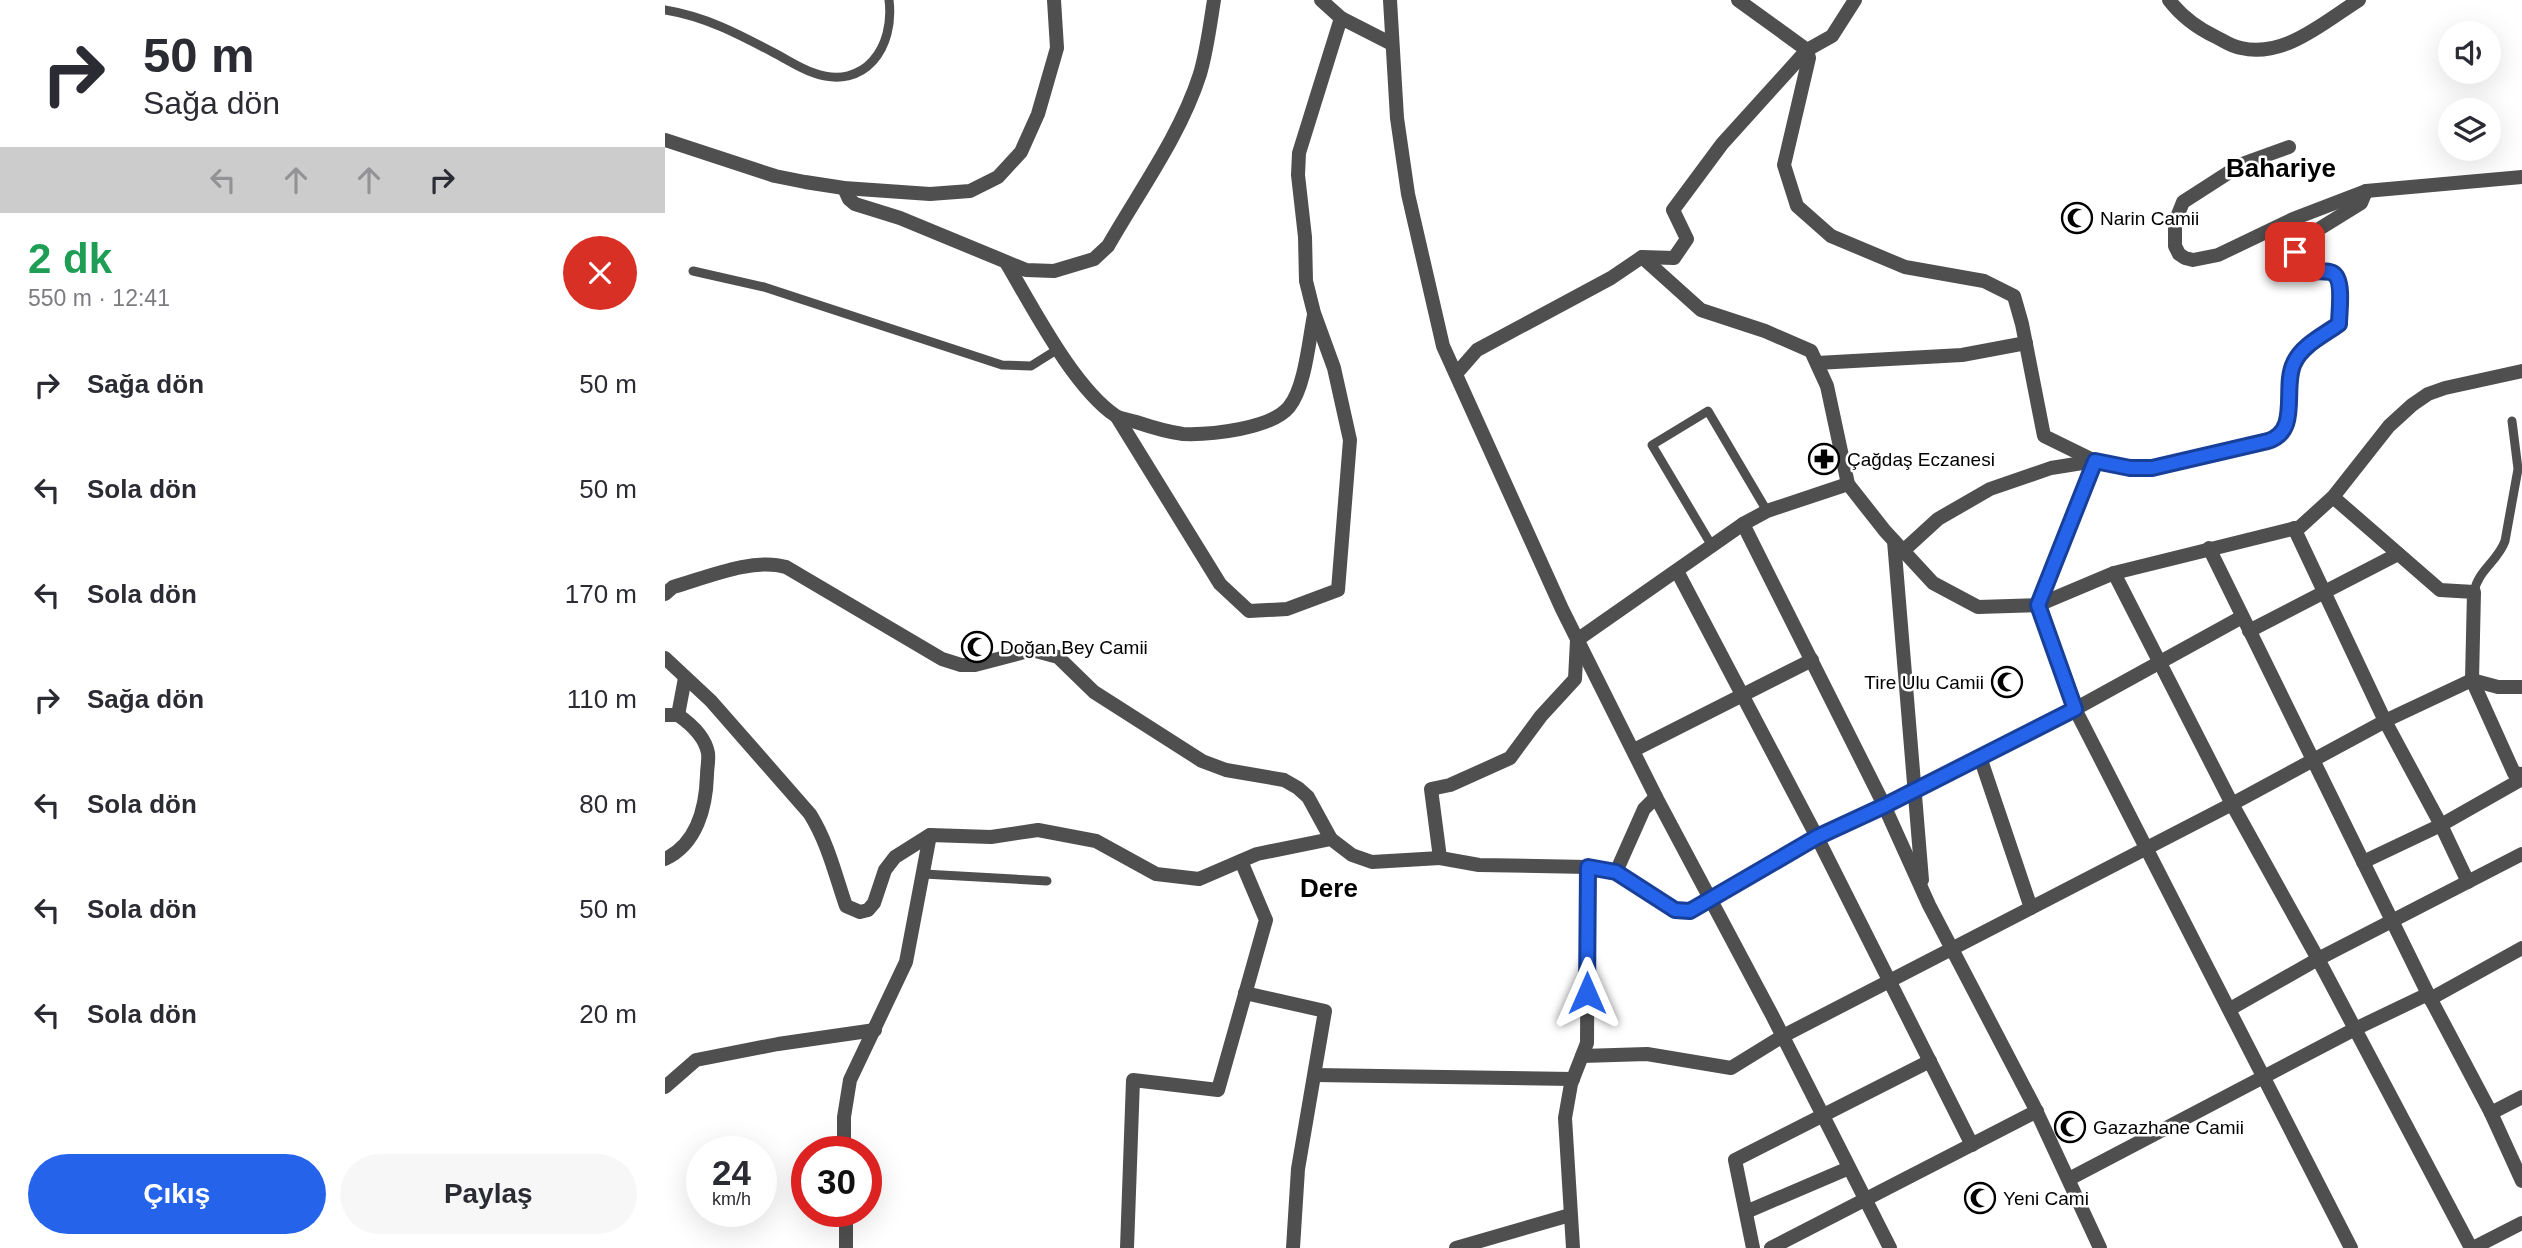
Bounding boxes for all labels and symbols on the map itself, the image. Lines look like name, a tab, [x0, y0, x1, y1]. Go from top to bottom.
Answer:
district label: Bahariye	[2226, 153, 2336, 183]
mosque icon: Narin Camii	[2060, 201, 2094, 235]
place label: Narin Camii	[2100, 208, 2199, 229]
pin	[2265, 222, 2325, 282]
pharmacy icon: Çağdaş Eczanesi	[1807, 442, 1841, 476]
place label: Çağdaş Eczanesi	[1847, 449, 1995, 470]
mosque icon: Doğan Bey Camii	[960, 630, 994, 664]
place label: Doğan Bey Camii	[1000, 637, 1148, 658]
mosque icon: Tire Ulu Camii	[1990, 665, 2024, 699]
place label: Tire Ulu Camii	[1864, 672, 1984, 693]
district label: Dere	[1300, 873, 1358, 903]
position arrow	[1550, 956, 1624, 1030]
mosque icon: Gazazhane Camii	[2053, 1110, 2087, 1144]
place label: Gazazhane Camii	[2093, 1117, 2244, 1138]
speed limit sign: 30	[791, 1136, 882, 1227]
mosque icon: Yeni Cami	[1963, 1181, 1997, 1215]
place label: Yeni Cami	[2003, 1188, 2089, 1209]

